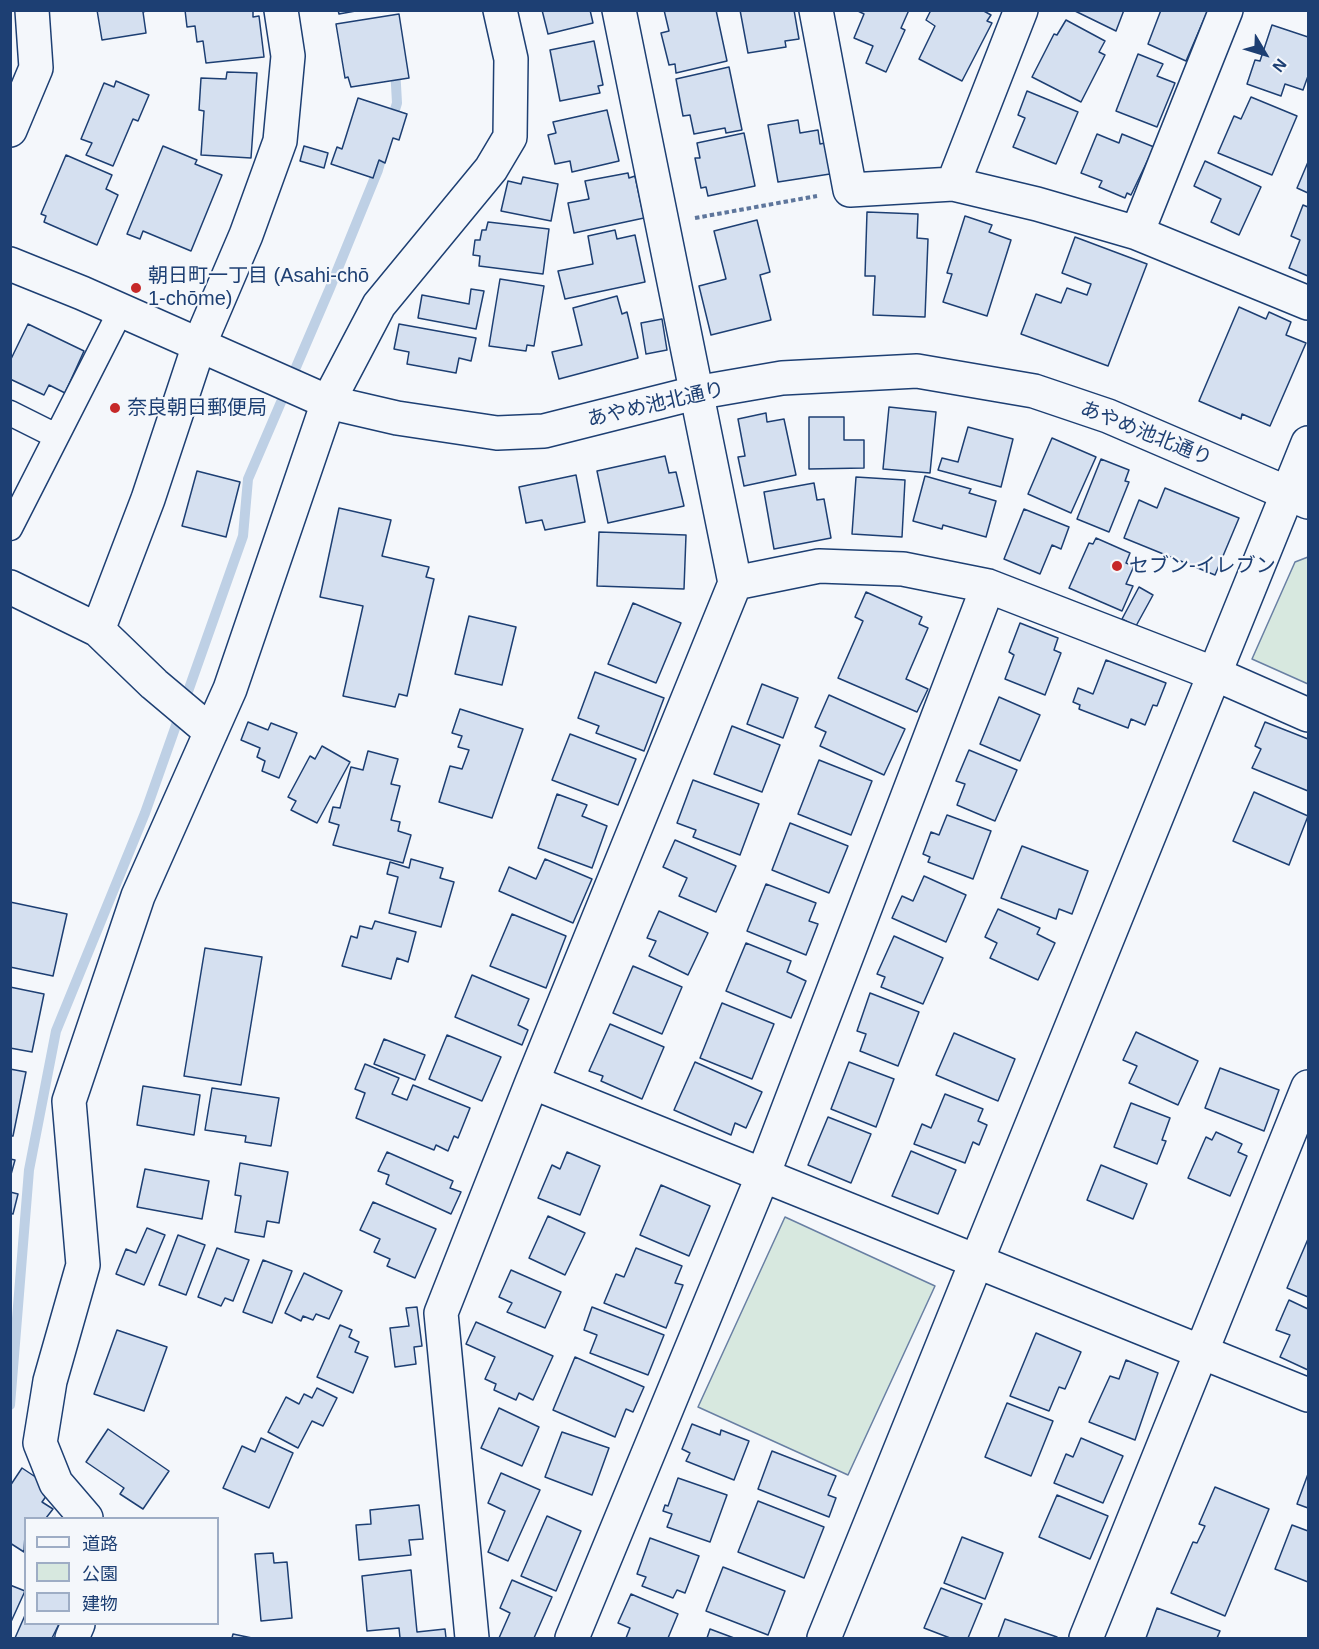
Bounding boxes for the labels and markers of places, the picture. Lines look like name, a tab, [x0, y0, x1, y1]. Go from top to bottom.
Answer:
place label: 朝日町一丁目 (Asahi-chō 1-chōme)	[148, 264, 369, 311]
marker: 朝日町一丁目 (Asahi-chō 1-chōme)	[129, 281, 143, 295]
place label: 奈良朝日郵便局	[127, 396, 267, 420]
marker: 奈良朝日郵便局	[108, 401, 122, 415]
place label: セブン-イレブン	[1129, 554, 1276, 578]
marker: セブン-イレブン	[1110, 559, 1124, 573]

